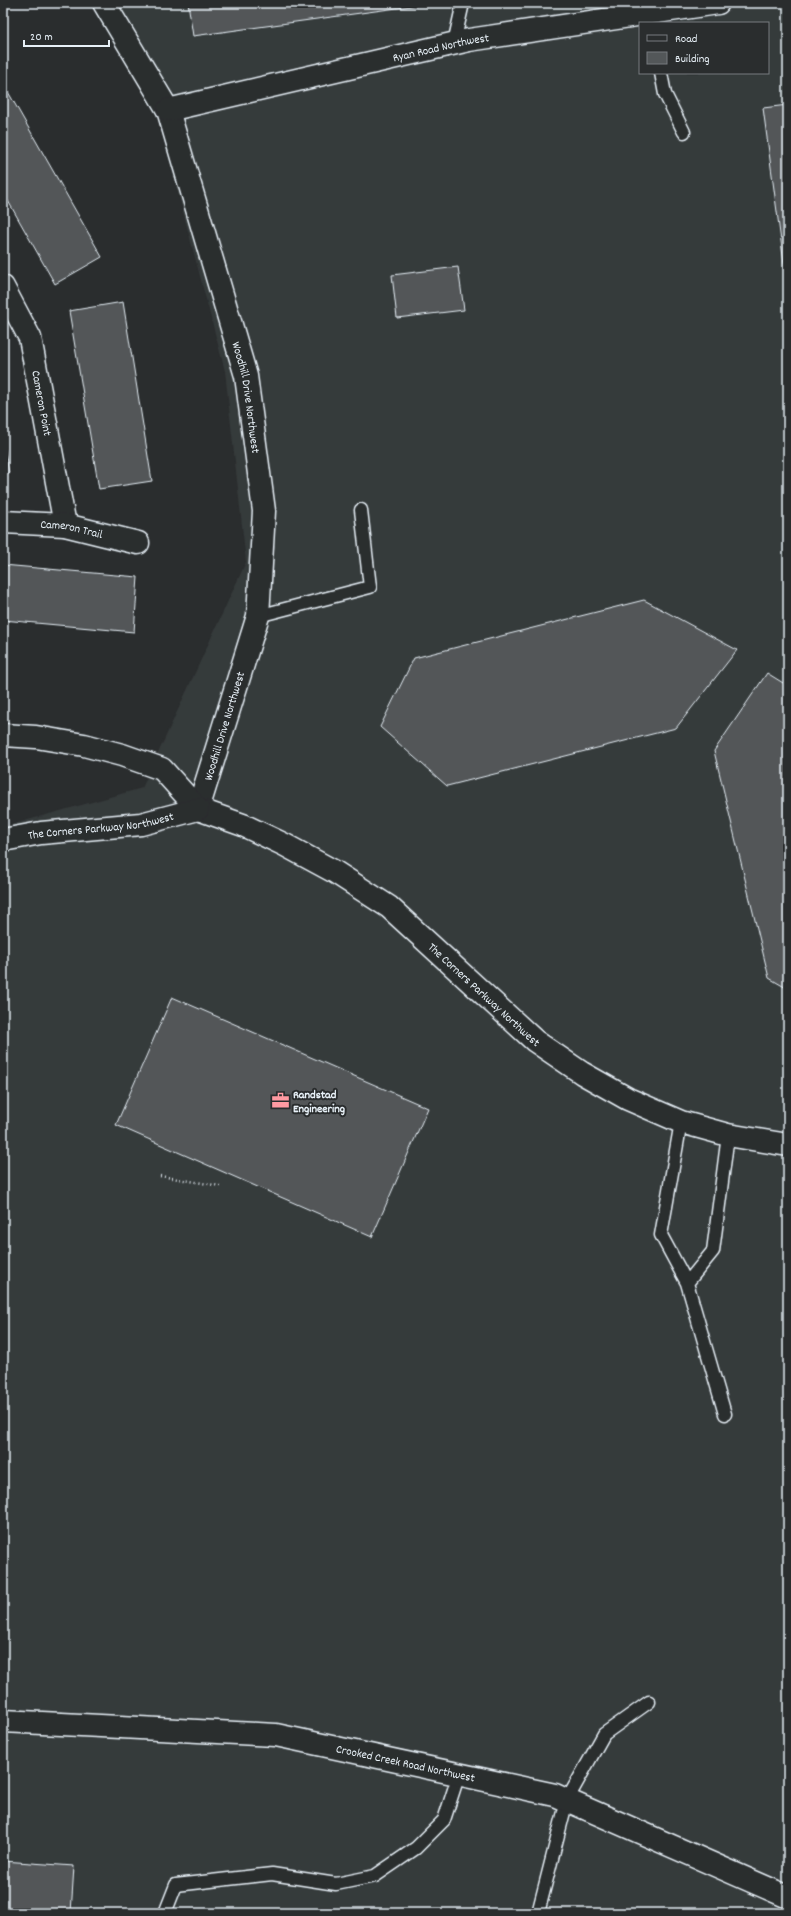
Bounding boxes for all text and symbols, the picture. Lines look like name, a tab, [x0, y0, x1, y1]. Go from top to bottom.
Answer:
scale bar	[24, 22, 109, 48]
legend	[639, 22, 769, 74]
text: 20 m	[30, 29, 53, 46]
street label: Ryan Road Northwest	[391, 30, 491, 67]
text: Road	[675, 31, 697, 48]
text: Building	[675, 51, 710, 68]
street label: Woodhill Drive Northwest	[226, 340, 263, 455]
street label: Cameron Point	[26, 369, 55, 438]
street label: Cameron Trail	[40, 517, 104, 544]
street label: Woodhill Drive Northwest	[201, 669, 250, 783]
street label: The Corners Parkway Northwest	[27, 809, 176, 845]
street label: The Corners Parkway Northwest	[423, 940, 543, 1052]
place label: Randstad Engineering	[293, 1087, 345, 1118]
office icon: Randstad Engineering	[270, 1091, 290, 1111]
street label: Crooked Creek Road Northwest	[334, 1741, 477, 1788]

